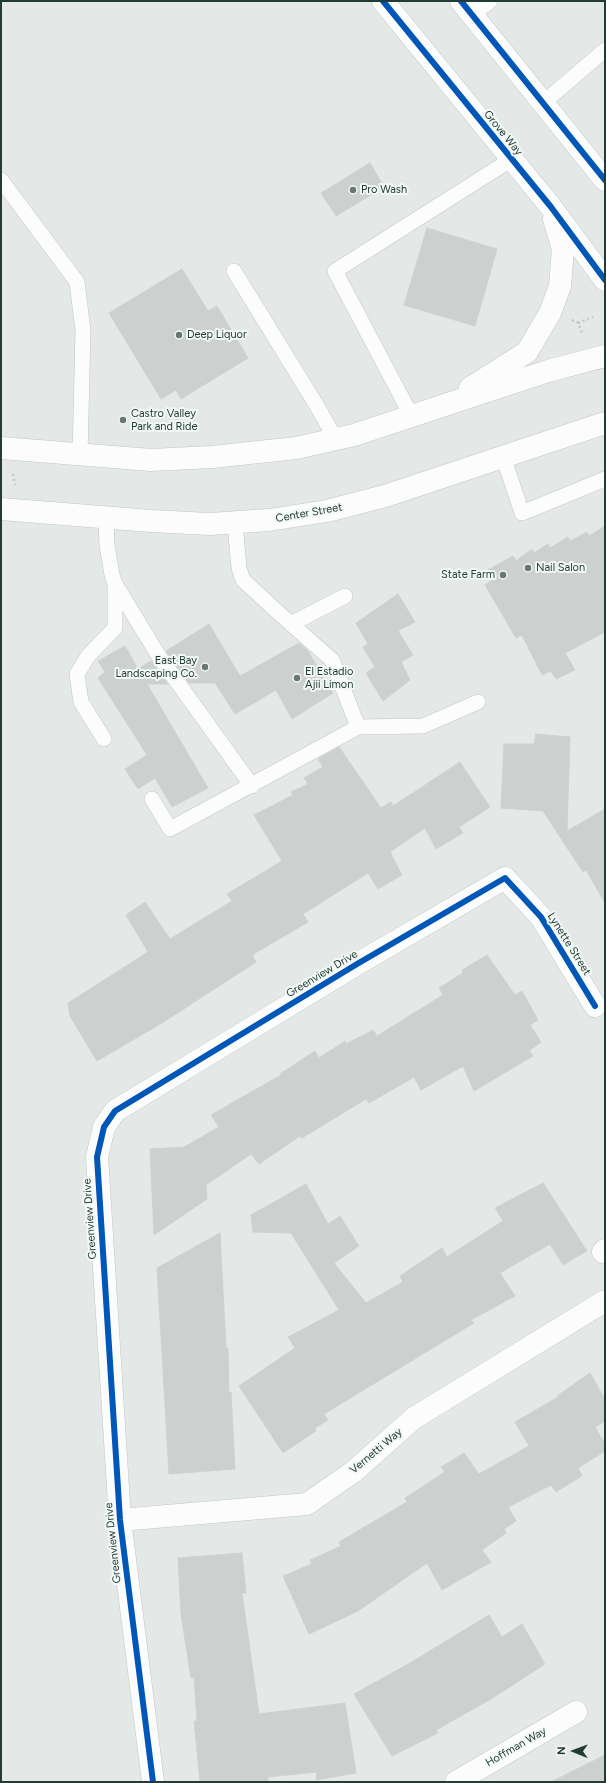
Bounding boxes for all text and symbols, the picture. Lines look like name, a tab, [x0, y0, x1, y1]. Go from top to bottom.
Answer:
street label: Grove Way	[481, 108, 525, 158]
place label: Pro Wash	[361, 183, 407, 197]
marker: Pro Wash	[348, 185, 358, 195]
place label: Deep Liquor	[187, 328, 247, 342]
marker: Deep Liquor	[174, 330, 184, 340]
place label: Castro Valley Park and Ride	[131, 407, 197, 433]
marker: Castro Valley Park and Ride	[118, 415, 128, 425]
street label: Center Street	[275, 501, 343, 525]
place label: Nail Salon	[536, 561, 585, 575]
marker: Nail Salon	[523, 563, 533, 573]
place label: State Farm	[441, 568, 495, 582]
marker: State Farm	[498, 570, 508, 580]
place label: East Bay Landscaping Co.	[115, 654, 197, 680]
marker: East Bay Landscaping Co.	[200, 662, 210, 672]
place label: El Estadio Ajii Limon	[305, 665, 353, 691]
marker: El Estadio Ajii Limon	[292, 673, 302, 683]
street label: Lynette Street	[544, 910, 594, 978]
street label: Greenview Drive	[284, 947, 360, 1001]
street label: Greenview Drive	[81, 1178, 99, 1260]
street label: Vernetti Way	[347, 1425, 405, 1477]
street label: Greenview Drive	[102, 1502, 124, 1584]
street label: Hoffman Way	[483, 1724, 549, 1770]
north arrow	[554, 1731, 594, 1771]
text: N	[555, 1746, 568, 1755]

